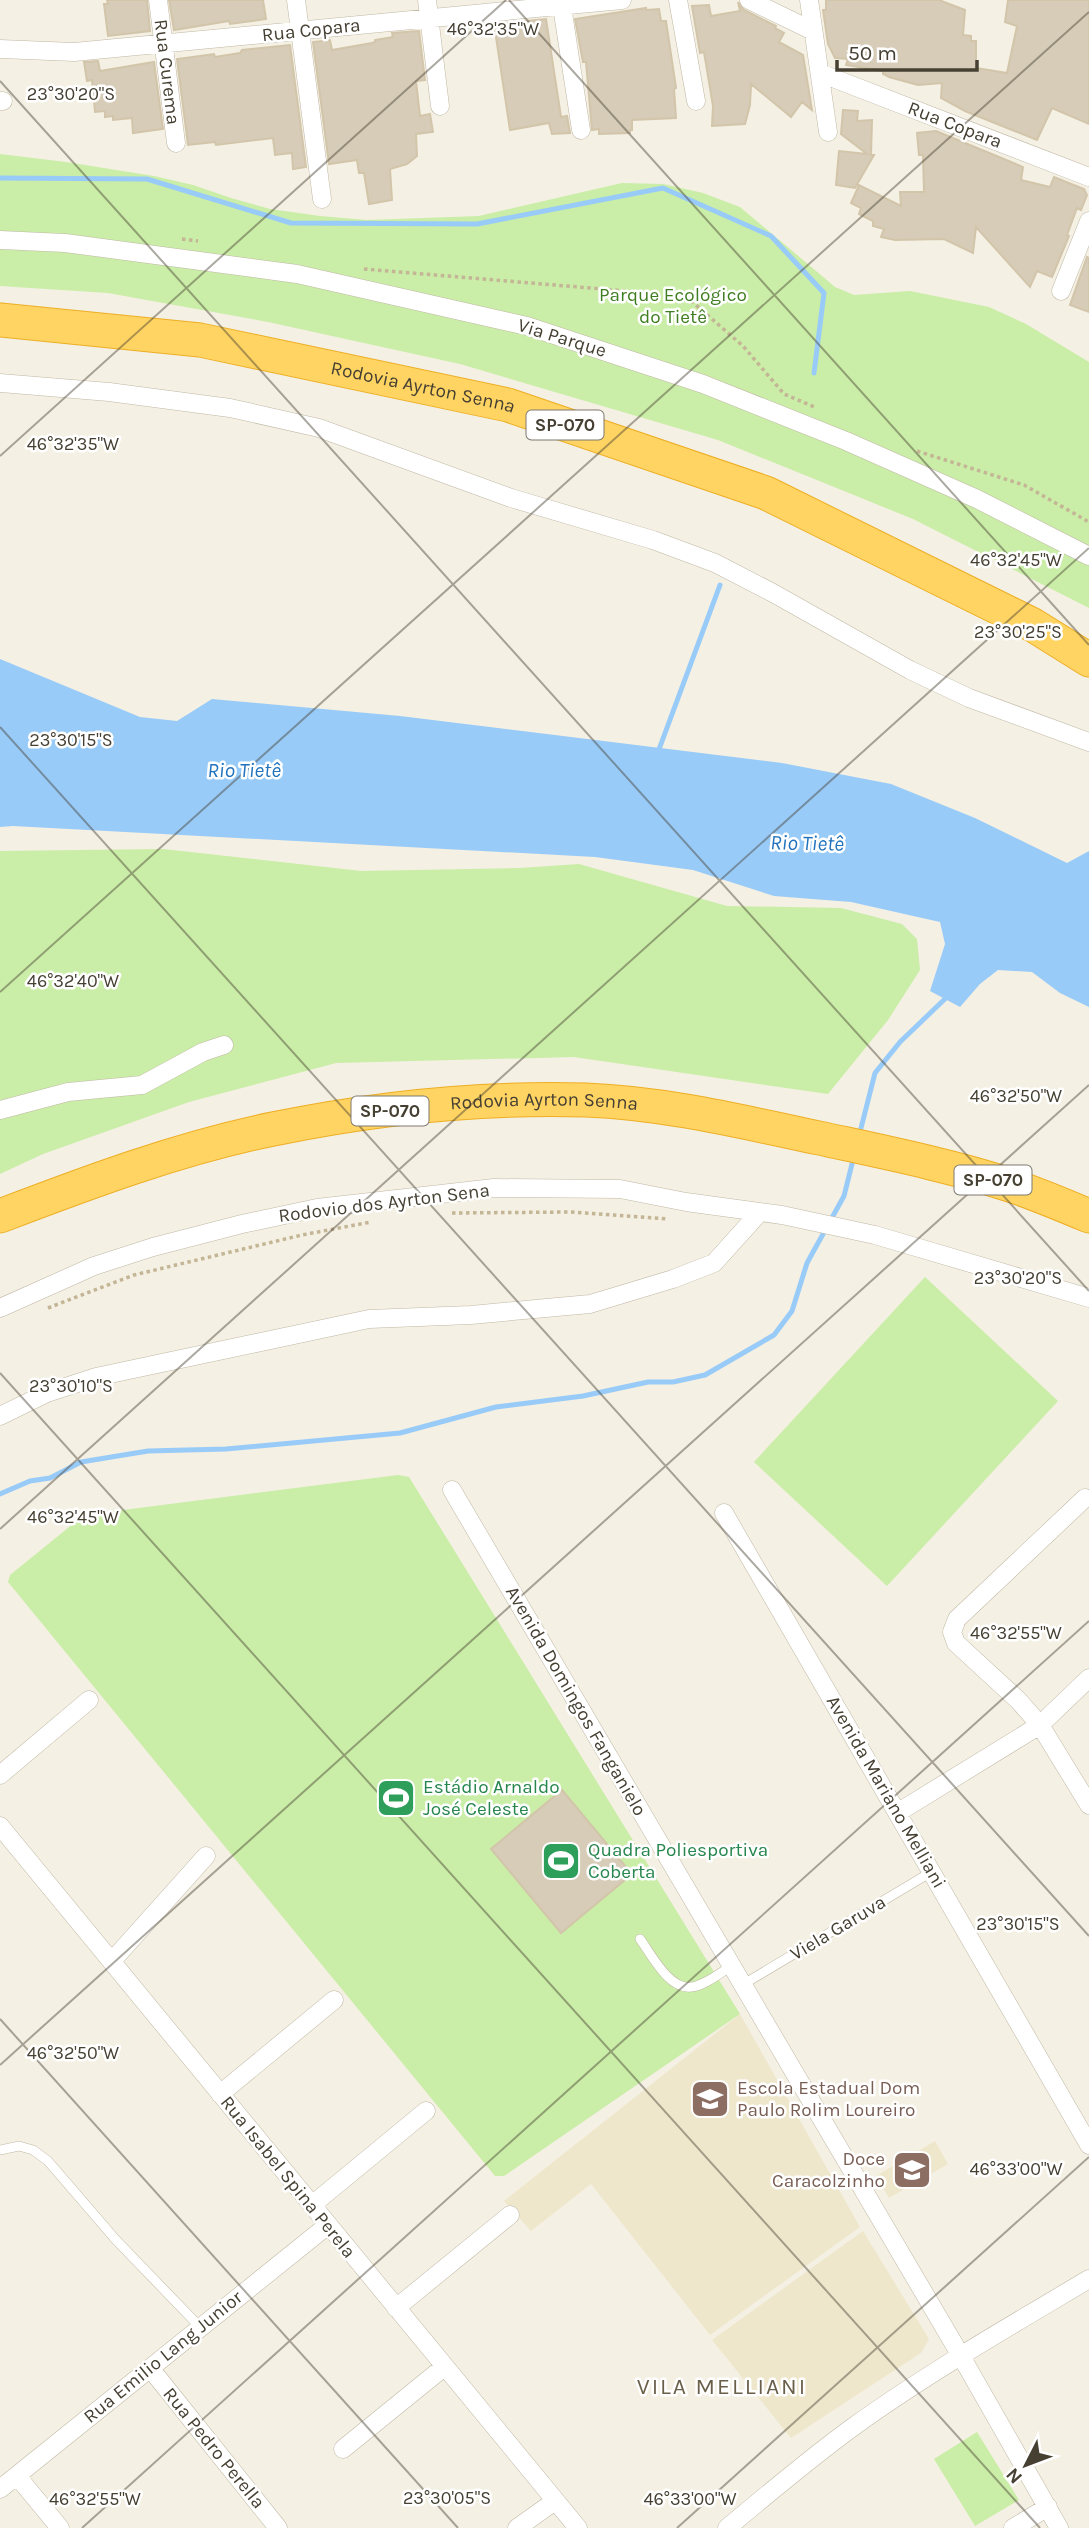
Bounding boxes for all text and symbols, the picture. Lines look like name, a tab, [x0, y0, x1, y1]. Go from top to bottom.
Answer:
street label: Rua Copara	[261, 14, 361, 46]
street label: Rua Curema	[150, 18, 184, 126]
text: 46°32'35"W	[447, 18, 539, 40]
scale bar	[837, 28, 977, 72]
text: 50 m	[848, 41, 897, 65]
text: 23°30'20"S	[27, 83, 115, 105]
street label: Rua Copara	[905, 97, 1005, 153]
park label: Parque Ecológico do Tietê	[599, 284, 747, 328]
street label: Via Parque	[515, 314, 609, 362]
street label: Rodovia Ayrton Senna	[329, 357, 518, 418]
road number: SP-070	[526, 410, 604, 440]
text: 46°32'35"W	[27, 433, 119, 455]
text: 46°32'45"W	[970, 549, 1062, 571]
text: 23°30'25"S	[974, 621, 1062, 643]
text: 23°30'15"S	[29, 729, 113, 751]
water label: Rio Tietê	[207, 758, 281, 782]
water label: Rio Tietê	[770, 830, 844, 856]
text: 46°32'40"W	[27, 970, 119, 992]
text: 46°32'50"W	[970, 1085, 1062, 1107]
street label: Rodovia Ayrton Senna	[449, 1089, 639, 1115]
road number: SP-070	[352, 1096, 428, 1126]
road number: SP-070	[954, 1166, 1032, 1195]
street label: Rodovio dos Ayrton Sena	[277, 1179, 491, 1227]
text: 23°30'20"S	[974, 1267, 1062, 1289]
text: 23°30'10"S	[29, 1375, 113, 1397]
text: 46°32'45"W	[27, 1506, 119, 1528]
street label: Avenida Domingos Fanganielo	[501, 1582, 651, 1820]
text: 46°32'55"W	[970, 1622, 1062, 1644]
street label: Avenida Mariano Melliani	[822, 1692, 950, 1892]
place label: Estádio Arnaldo José Celeste	[423, 1776, 560, 1820]
sports icon: Estádio Arnaldo José Celeste	[375, 1777, 417, 1819]
place label: Quadra Poliesportiva Coberta	[588, 1839, 768, 1883]
sports icon: Quadra Poliesportiva Coberta	[540, 1840, 582, 1882]
street label: Viela Garuva	[786, 1891, 890, 1965]
text: 23°30'15"S	[976, 1913, 1060, 1935]
text: 46°32'50"W	[27, 2042, 119, 2064]
place label: Escola Estadual Dom Paulo Rolim Loureiro	[737, 2077, 920, 2121]
school or university icon: Escola Estadual Dom Paulo Rolim Loureiro	[689, 2078, 731, 2120]
street label: Rua Isabel Spina Perela	[216, 2092, 360, 2262]
place label: Doce Caracolzinho	[772, 2148, 885, 2192]
school or university icon: Doce Caracolzinho	[891, 2149, 933, 2191]
text: 46°33'00"W	[969, 2158, 1063, 2180]
street label: Rua Emilio Lang Junior	[79, 2286, 247, 2428]
district label: VILA MELLIANI	[637, 2373, 807, 2400]
street label: Rua Pedro Perella	[158, 2383, 270, 2513]
north arrow	[991, 2430, 1061, 2500]
text: N	[1001, 2463, 1027, 2488]
text: 23°30'05"S	[403, 2487, 491, 2509]
text: 46°32'55"W	[49, 2488, 141, 2510]
text: 46°33'00"W	[643, 2488, 737, 2510]

